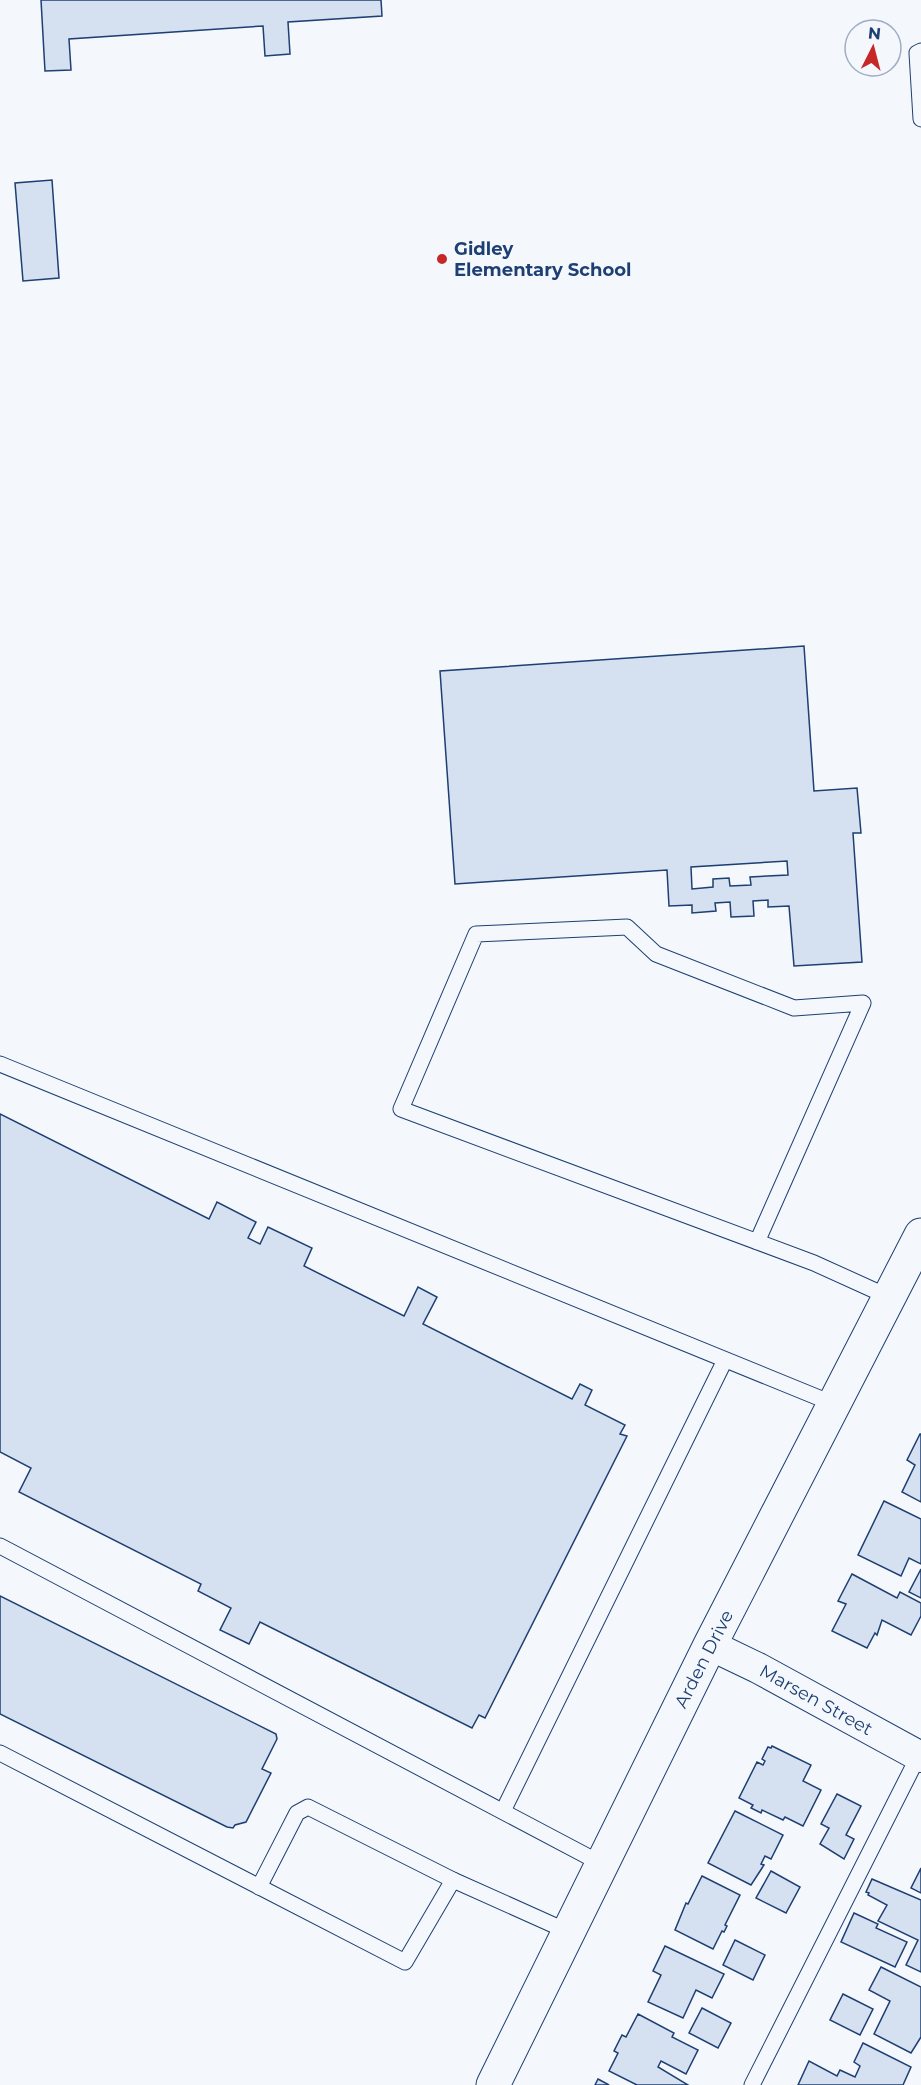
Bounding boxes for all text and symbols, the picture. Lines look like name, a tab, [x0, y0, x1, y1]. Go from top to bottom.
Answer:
north arrow	[843, 18, 903, 78]
text: N	[867, 23, 882, 44]
place label: Gidley Elementary School	[454, 238, 631, 281]
marker: Gidley Elementary School	[435, 252, 449, 266]
street label: Arden Drive	[670, 1606, 738, 1712]
street label: Marsen Street	[756, 1660, 876, 1740]

